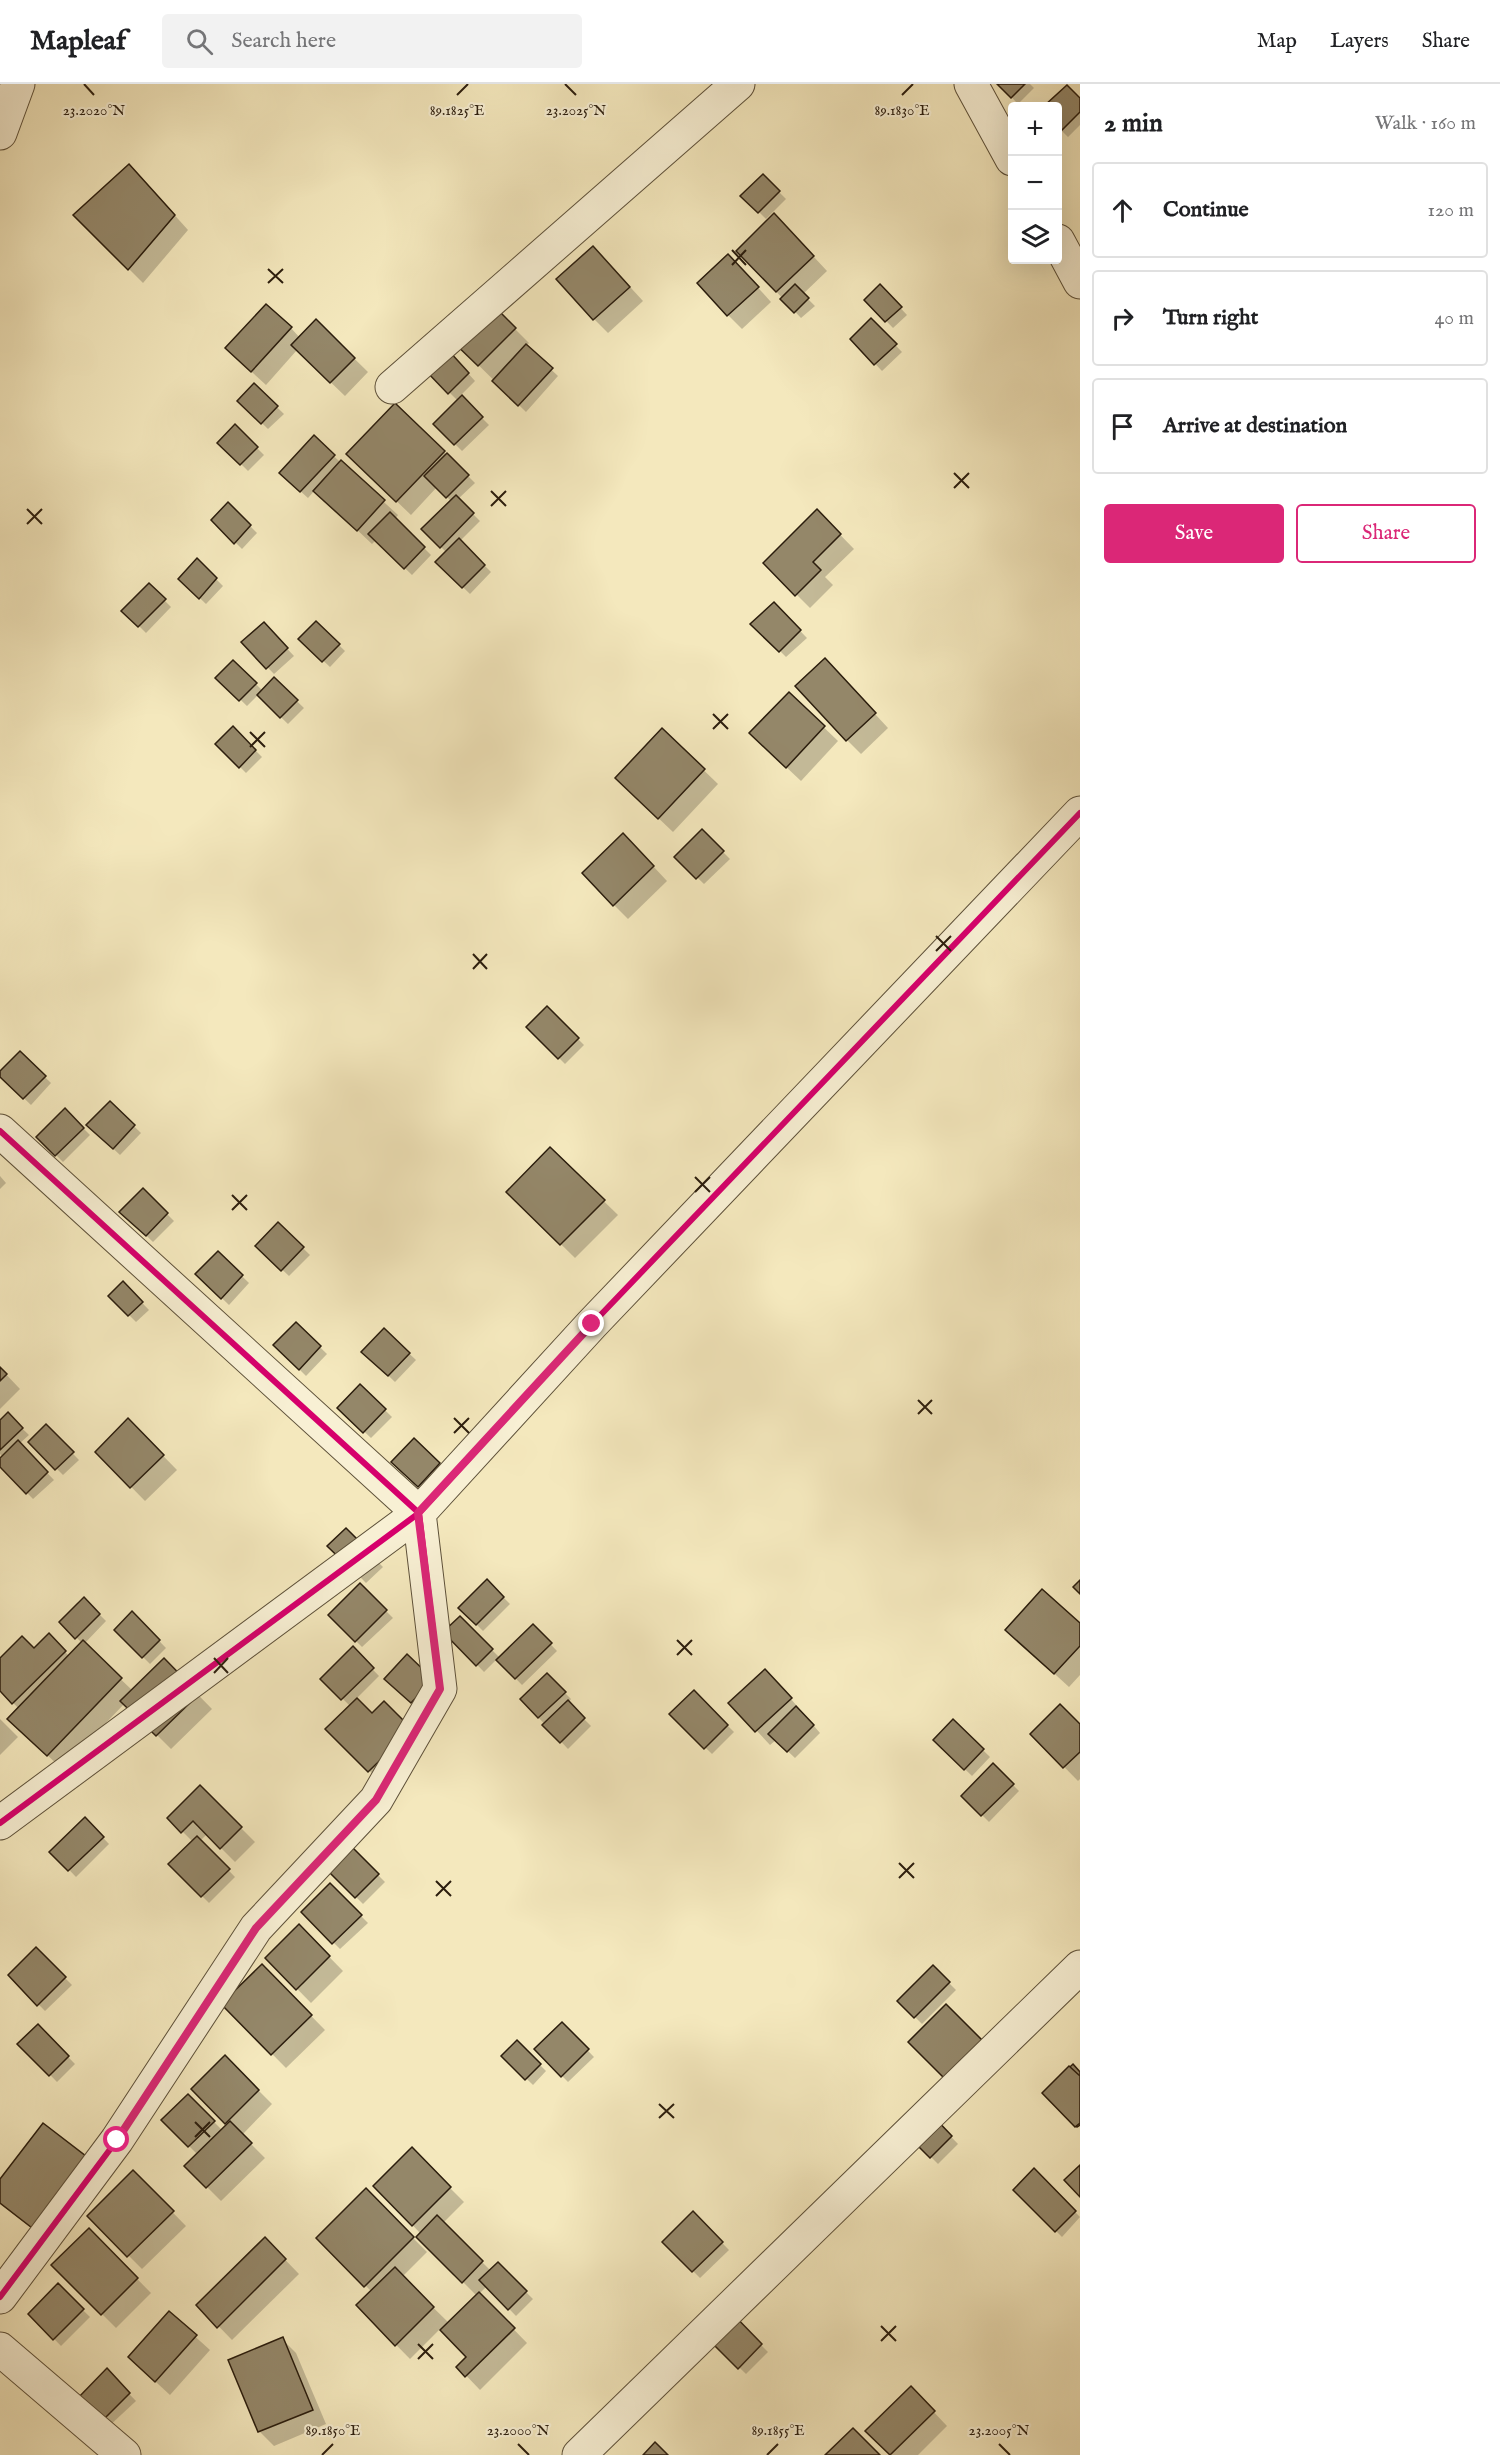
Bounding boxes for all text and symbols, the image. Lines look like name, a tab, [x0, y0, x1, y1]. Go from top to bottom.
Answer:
search box	[162, 14, 582, 68]
text: Mapleaf	[30, 24, 126, 59]
icon: search	[183, 25, 216, 58]
text: Search here	[231, 27, 336, 55]
text: Map	[1257, 28, 1297, 55]
text: Layers	[1330, 28, 1389, 55]
text: Share	[1422, 28, 1470, 55]
text: 23.2020°N	[63, 101, 125, 120]
text: 89.1825°E	[430, 101, 484, 120]
text: 23.2025°N	[546, 101, 606, 120]
text: 89.1830°E	[874, 101, 930, 120]
map controls	[1008, 102, 1062, 264]
button: +	[1008, 102, 1062, 156]
text: 2 min	[1104, 107, 1163, 140]
text: Walk · 160 m	[1375, 111, 1476, 136]
button: −	[1008, 156, 1062, 210]
icon: ahead	[1106, 194, 1139, 227]
text: Continue	[1163, 196, 1249, 224]
text: 120 m	[1428, 198, 1474, 223]
button: layers	[1008, 210, 1062, 264]
icon: right	[1106, 302, 1139, 335]
text: Turn right	[1163, 304, 1258, 332]
text: 40 m	[1435, 306, 1474, 331]
icon: arrive	[1106, 410, 1139, 443]
text: Arrive at destination	[1163, 412, 1347, 440]
button: Save	[1104, 504, 1284, 563]
button: Share	[1296, 504, 1476, 563]
route end	[578, 1310, 604, 1336]
route start	[103, 2126, 129, 2152]
text: 89.1850°E	[305, 2421, 361, 2440]
text: 23.2000°N	[487, 2421, 549, 2440]
text: 89.1855°E	[751, 2421, 805, 2440]
text: 23.2005°N	[969, 2421, 1029, 2440]

